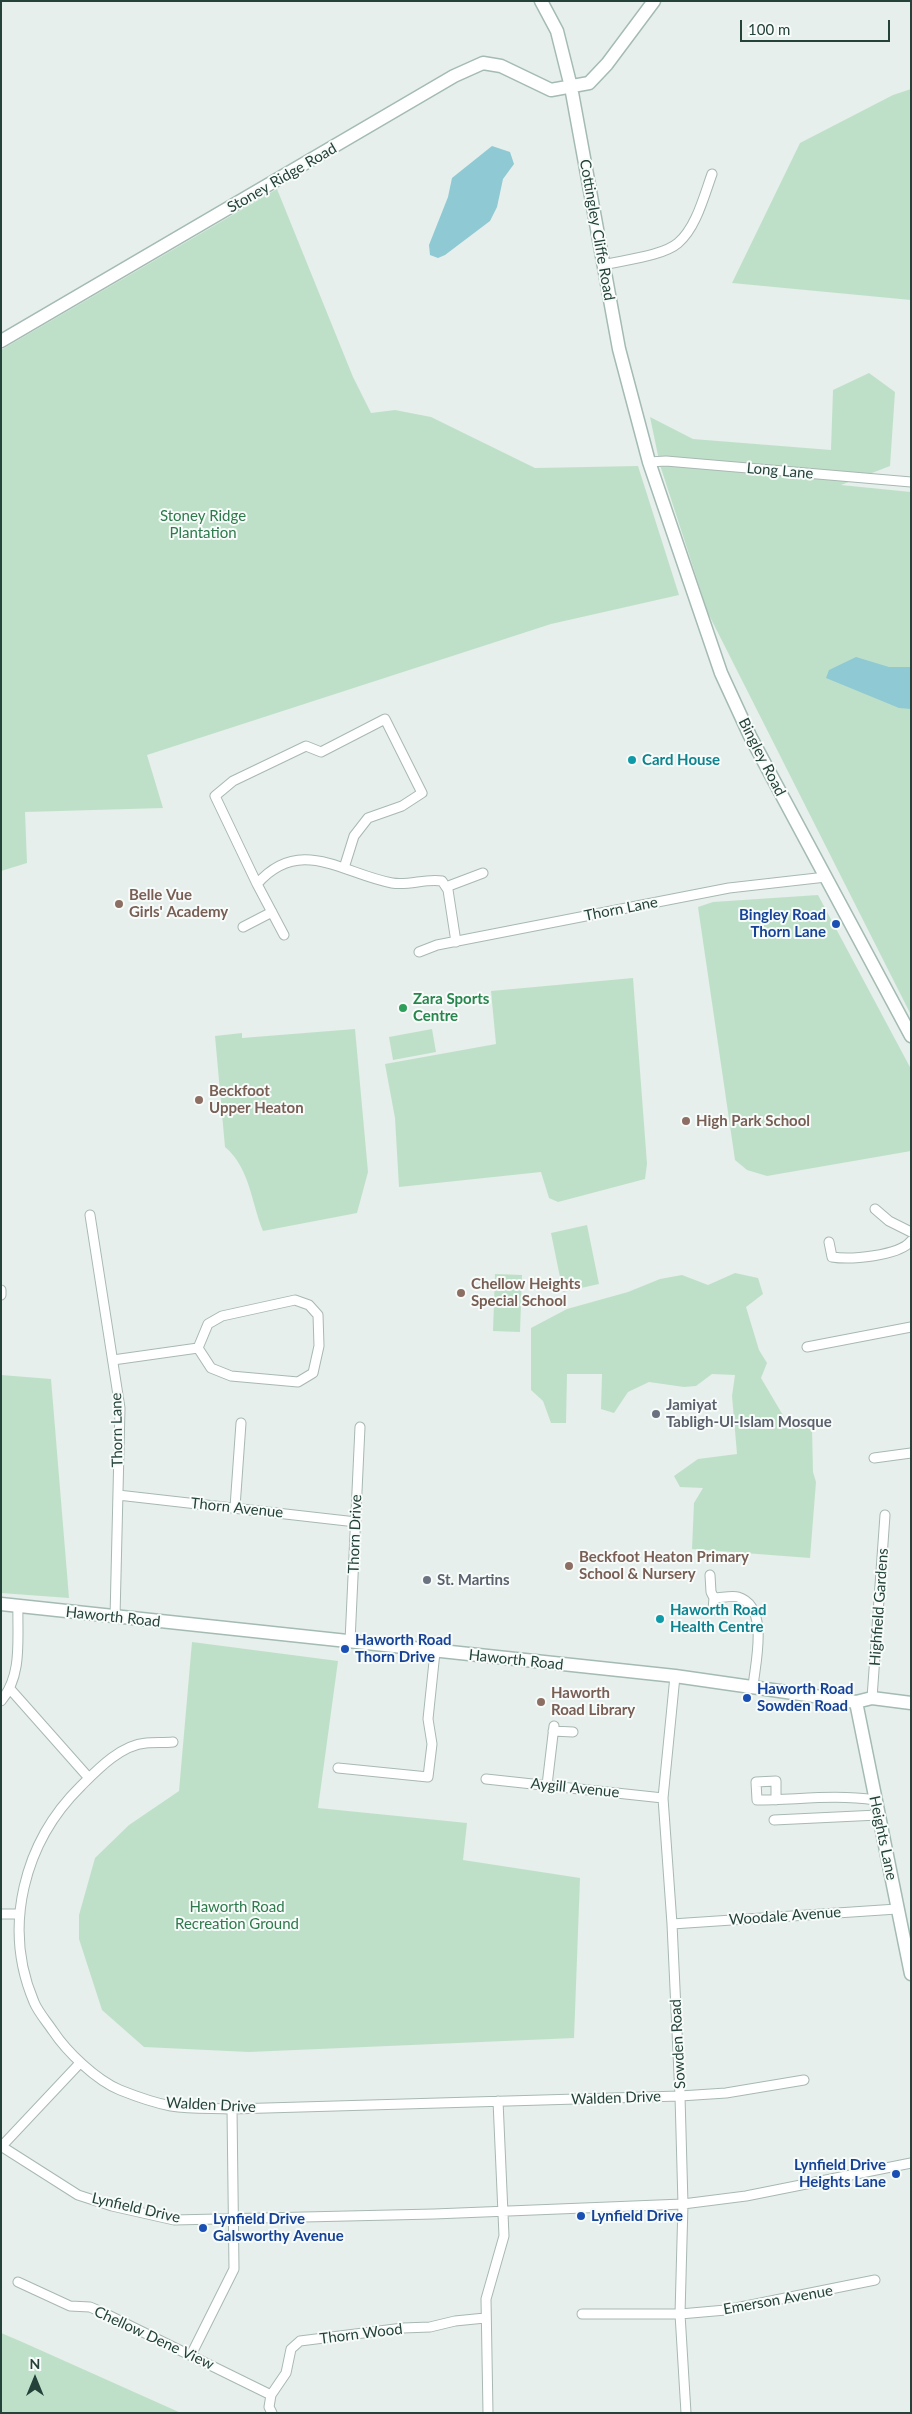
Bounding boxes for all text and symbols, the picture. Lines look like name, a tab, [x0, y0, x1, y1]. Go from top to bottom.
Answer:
scale bar	[742, 10, 892, 42]
text: 100 m	[748, 20, 790, 38]
street label: Stoney Ridge Road	[224, 139, 340, 217]
street label: Cottingley Cliffe Road	[576, 158, 618, 302]
street label: Long Lane	[746, 459, 814, 483]
park label: Stoney Ridge Plantation	[160, 507, 246, 542]
street label: Bingley Road	[735, 715, 789, 799]
place label: Card House	[642, 751, 720, 769]
marker: Card House	[626, 754, 638, 766]
place label: Belle Vue Girls' Academy	[129, 886, 228, 921]
street label: Thorn Lane	[583, 893, 659, 925]
marker: Belle Vue Girls' Academy	[113, 898, 125, 910]
place label: Bingley Road Thorn Lane	[739, 906, 826, 941]
marker: Bingley Road Thorn Lane	[830, 918, 842, 930]
place label: Zara Sports Centre	[413, 990, 489, 1025]
marker: Zara Sports Centre	[397, 1002, 409, 1014]
place label: Beckfoot Upper Heaton	[209, 1082, 304, 1117]
marker: Beckfoot Upper Heaton	[193, 1094, 205, 1106]
place label: High Park School	[696, 1112, 810, 1130]
marker: High Park School	[680, 1115, 692, 1127]
place label: Chellow Heights Special School	[471, 1275, 581, 1310]
marker: Chellow Heights Special School	[455, 1287, 467, 1299]
street label: Thorn Lane	[107, 1392, 127, 1468]
place label: Jamiyat Tabligh-Ul-Islam Mosque	[666, 1396, 832, 1431]
marker: Jamiyat Tabligh-Ul-Islam Mosque	[650, 1408, 662, 1420]
street label: Thorn Avenue	[190, 1494, 284, 1522]
street label: Thorn Drive	[345, 1494, 365, 1574]
place label: Beckfoot Heaton Primary School & Nursery	[579, 1548, 749, 1583]
street label: Highfield Gardens	[866, 1548, 892, 1666]
marker: Beckfoot Heaton Primary School & Nursery	[563, 1560, 575, 1572]
place label: St. Martins	[437, 1571, 510, 1589]
marker: St. Martins	[421, 1574, 433, 1586]
place label: Haworth Road Health Centre	[670, 1601, 767, 1636]
street label: Haworth Road	[65, 1603, 161, 1631]
marker: Haworth Road Health Centre	[654, 1613, 666, 1625]
place label: Haworth Road Thorn Drive	[355, 1631, 452, 1666]
marker: Haworth Road Thorn Drive	[339, 1643, 351, 1655]
street label: Haworth Road	[468, 1646, 564, 1674]
place label: Haworth Road Sowden Road	[757, 1680, 854, 1715]
place label: Haworth Road Library	[551, 1684, 635, 1719]
marker: Haworth Road Sowden Road	[741, 1692, 753, 1704]
marker: Haworth Road Library	[535, 1696, 547, 1708]
street label: Aygill Avenue	[530, 1774, 620, 1802]
street label: Heights Lane	[865, 1794, 901, 1882]
park label: Haworth Road Recreation Ground	[175, 1898, 299, 1933]
street label: Woodale Avenue	[728, 1903, 842, 1929]
street label: Sowden Road	[667, 1999, 689, 2089]
street label: Walden Drive	[571, 2087, 661, 2109]
street label: Walden Drive	[166, 2094, 256, 2116]
place label: Lynfield Drive Heights Lane	[794, 2156, 886, 2191]
marker: Lynfield Drive Heights Lane	[890, 2168, 902, 2180]
street label: Lynfield Drive	[90, 2189, 182, 2227]
place label: Lynfield Drive	[591, 2207, 683, 2225]
place label: Lynfield Drive Galsworthy Avenue	[213, 2210, 344, 2245]
marker: Lynfield Drive	[575, 2210, 587, 2222]
marker: Lynfield Drive Galsworthy Avenue	[197, 2222, 209, 2234]
street label: Emerson Avenue	[722, 2281, 834, 2319]
street label: Chellow Dene View	[91, 2302, 217, 2374]
street label: Thorn Wood	[319, 2320, 403, 2348]
north arrow	[10, 2354, 60, 2404]
text: N	[30, 2355, 40, 2372]

